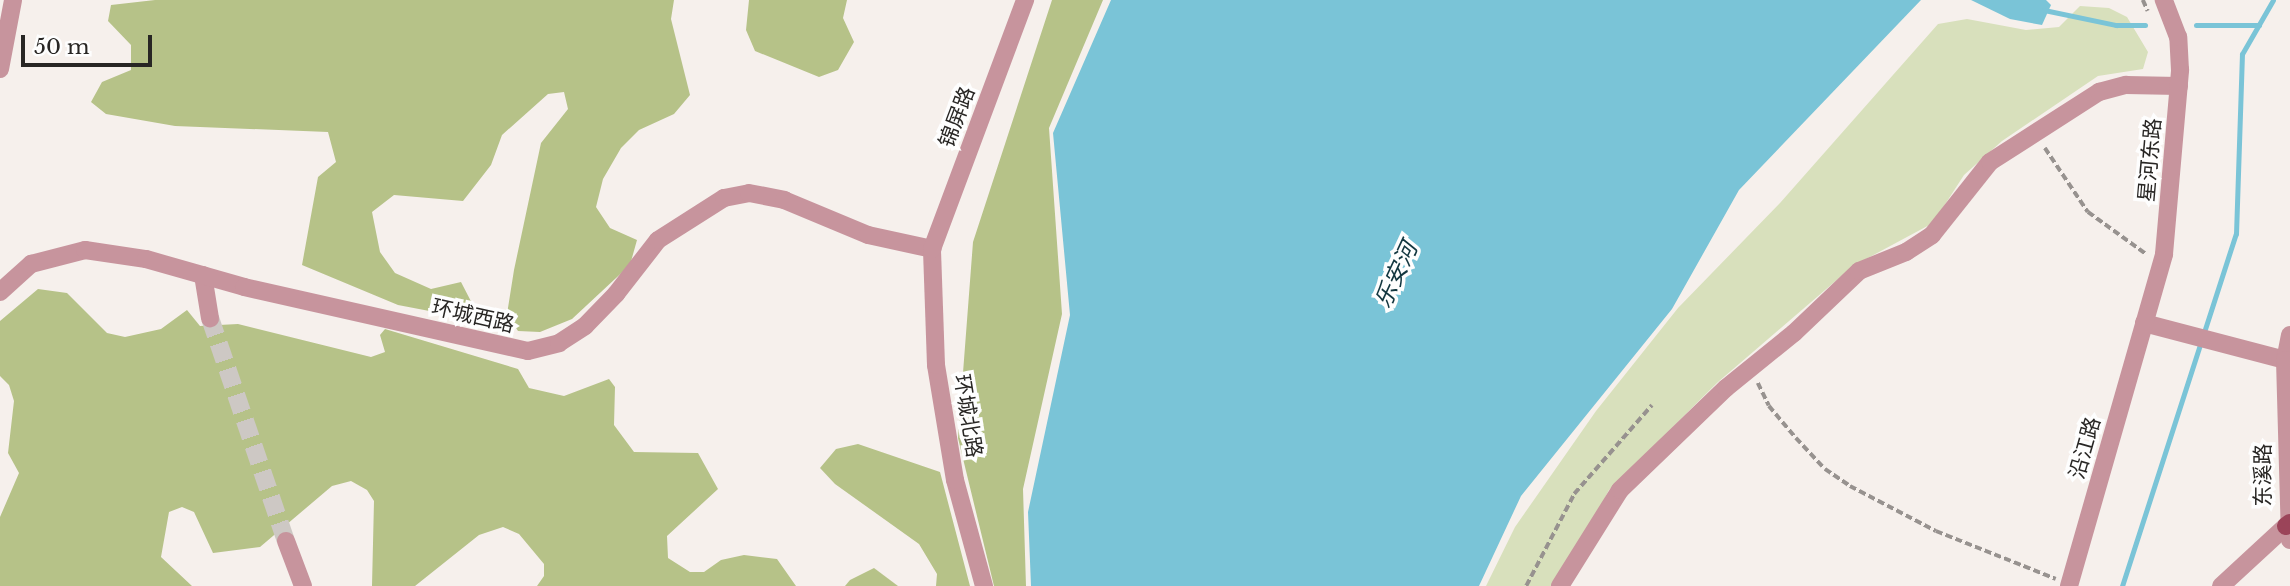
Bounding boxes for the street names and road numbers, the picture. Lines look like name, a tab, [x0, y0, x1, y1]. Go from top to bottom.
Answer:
street label: 锦屏路	[934, 83, 980, 151]
street label: 星河东路	[2134, 117, 2166, 203]
street label: 环城西路	[429, 294, 517, 338]
street label: 环城北路	[949, 373, 987, 459]
street label: 沿江路	[2064, 414, 2106, 482]
street label: 东溪路	[2250, 444, 2276, 506]

